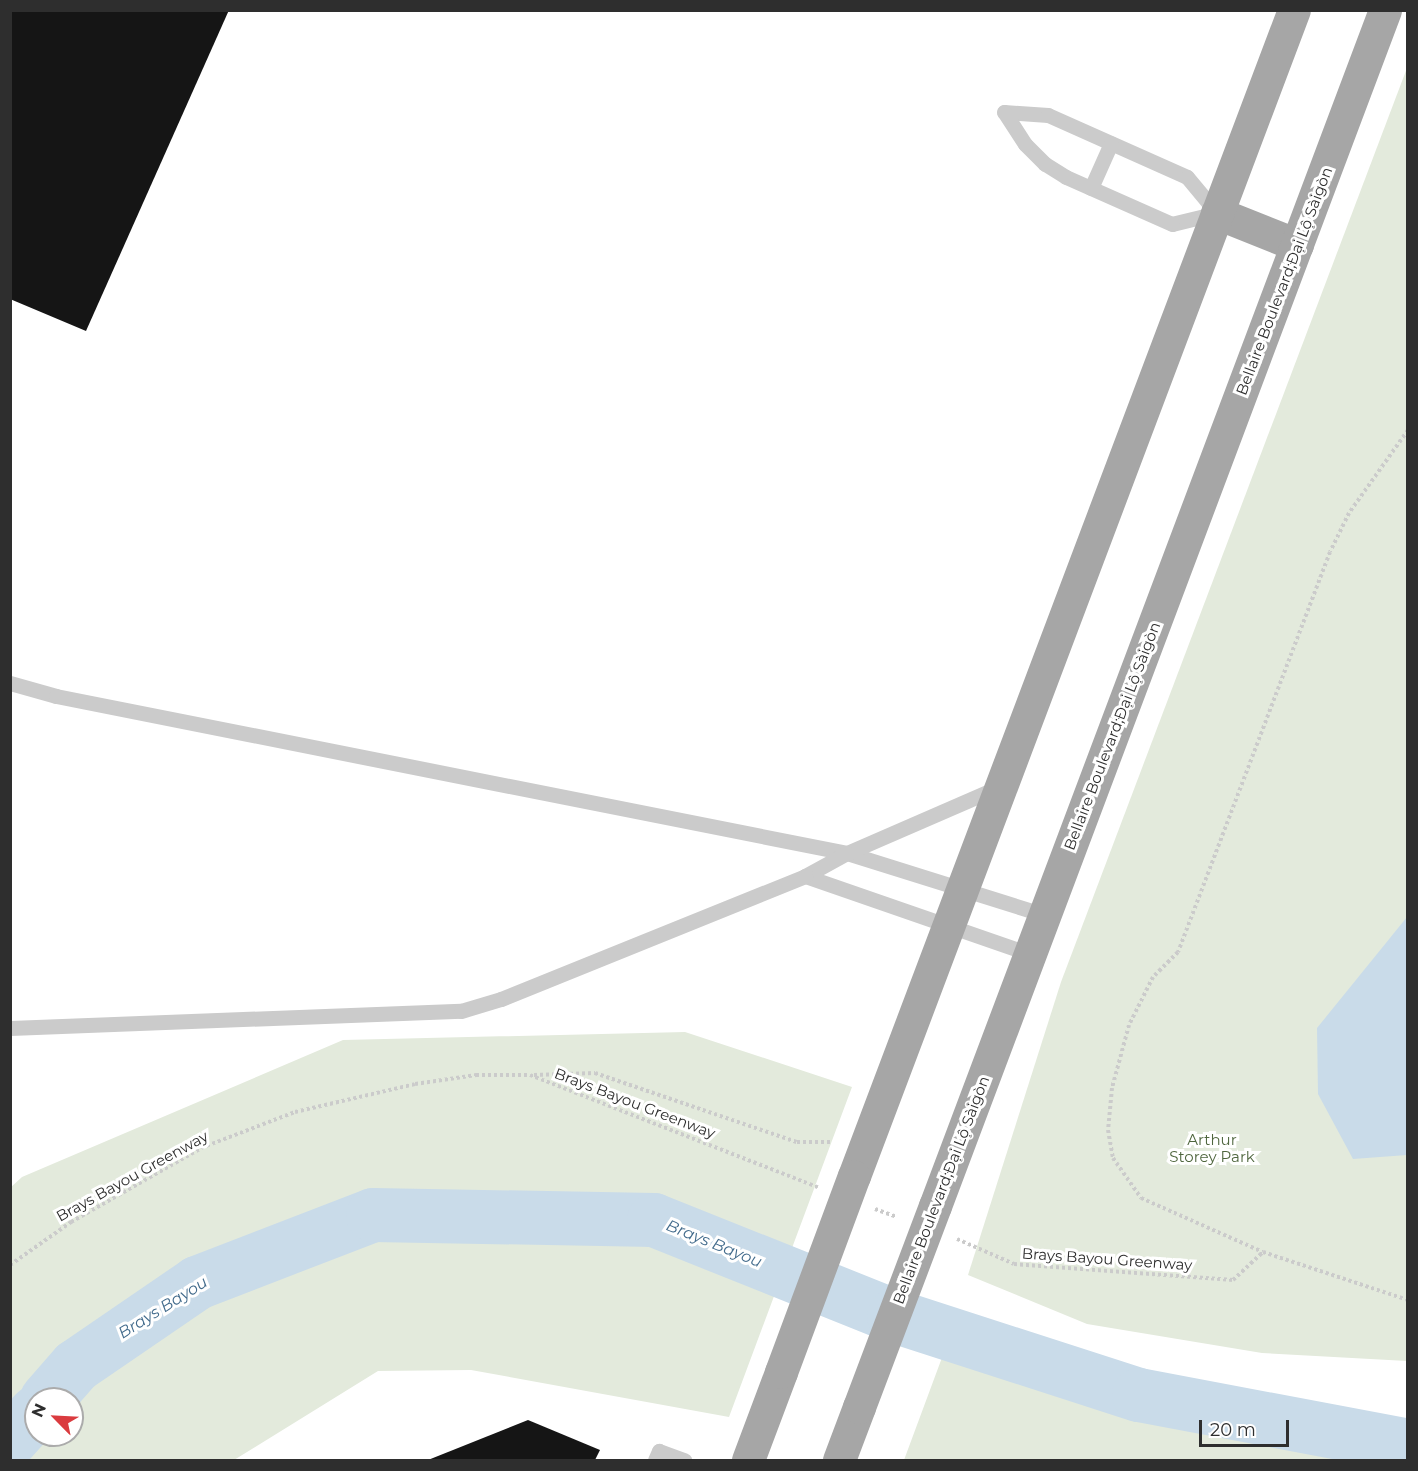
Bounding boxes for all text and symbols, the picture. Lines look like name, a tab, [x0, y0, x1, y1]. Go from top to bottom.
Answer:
street label: Bellaire Boulevard;Đại Lộ Sàigòn	[1232, 164, 1336, 398]
street label: Bellaire Boulevard;Đại Lộ Sàigòn	[1060, 619, 1164, 853]
street label: Brays Bayou Greenway	[552, 1064, 718, 1142]
street label: Bellaire Boulevard;Đại Lộ Sàigòn	[889, 1073, 993, 1307]
street label: Brays Bayou Greenway	[53, 1127, 211, 1225]
park label: Arthur Storey Park	[1169, 1130, 1255, 1165]
water label: Brays Bayou	[663, 1216, 765, 1272]
street label: Brays Bayou Greenway	[1021, 1244, 1193, 1274]
water label: Brays Bayou	[115, 1273, 211, 1343]
north arrow	[24, 1387, 84, 1447]
text: N	[28, 1401, 50, 1420]
scale bar	[1202, 1408, 1292, 1446]
text: 20 m	[1210, 1419, 1256, 1441]

